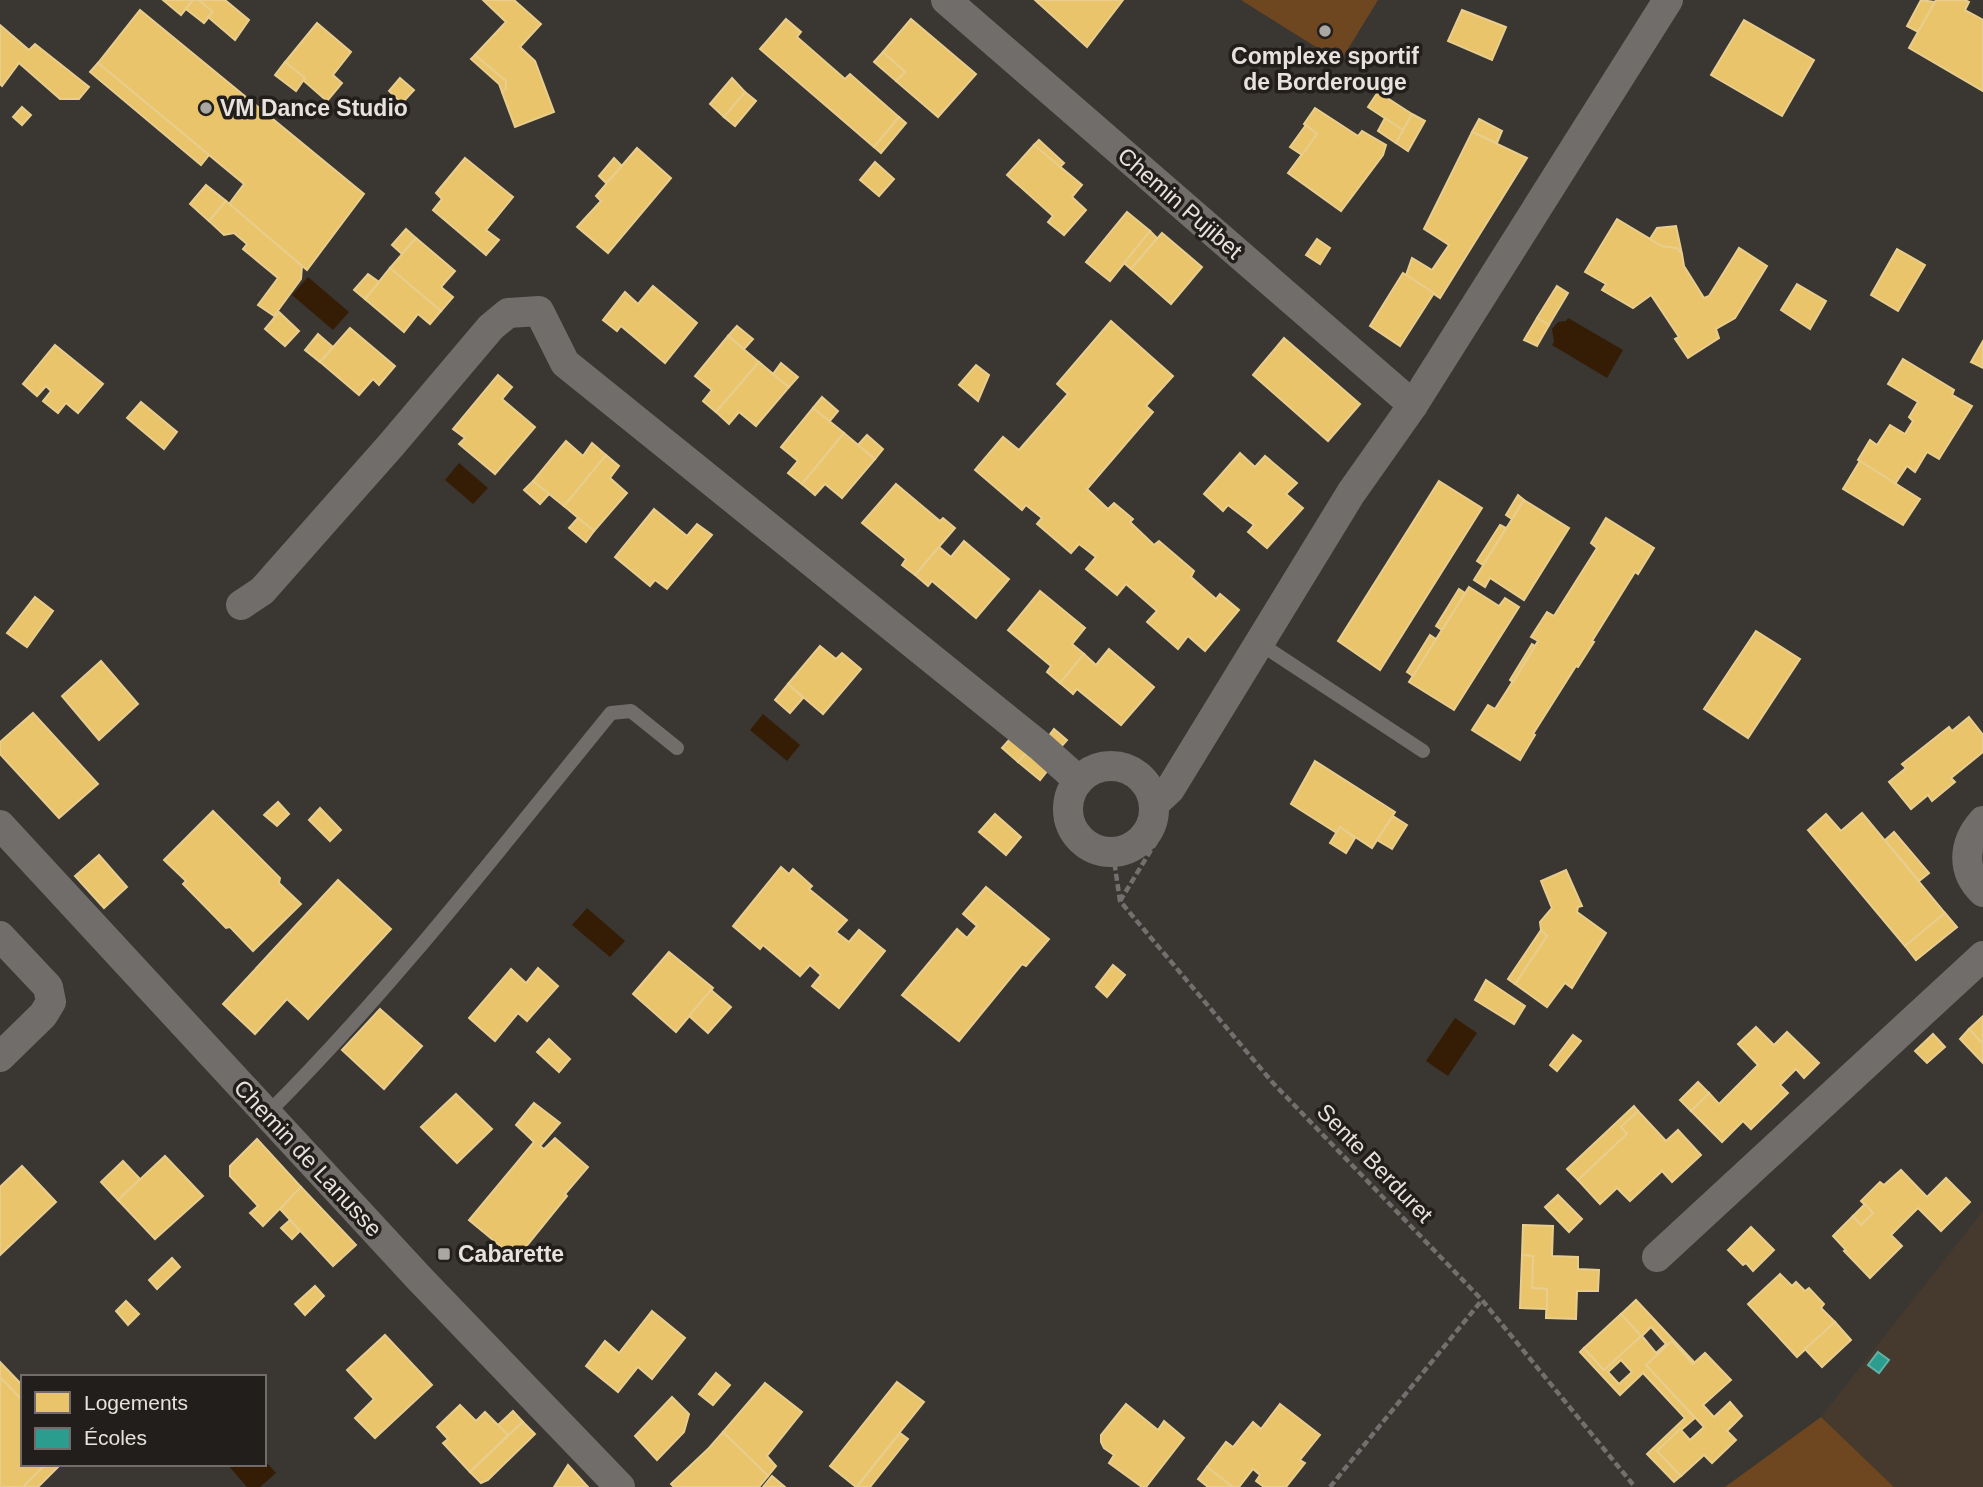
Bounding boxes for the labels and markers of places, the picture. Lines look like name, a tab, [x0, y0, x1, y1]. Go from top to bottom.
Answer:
marker: Complexe sportif de Borderouge	[1317, 23, 1333, 39]
place label: Complexe sportif de Borderouge	[1231, 43, 1419, 95]
place label: VM Dance Studio	[220, 95, 408, 121]
marker: VM Dance Studio	[198, 100, 214, 116]
place label: Cabarette	[458, 1241, 564, 1267]
marker: Cabarette	[436, 1246, 452, 1262]

